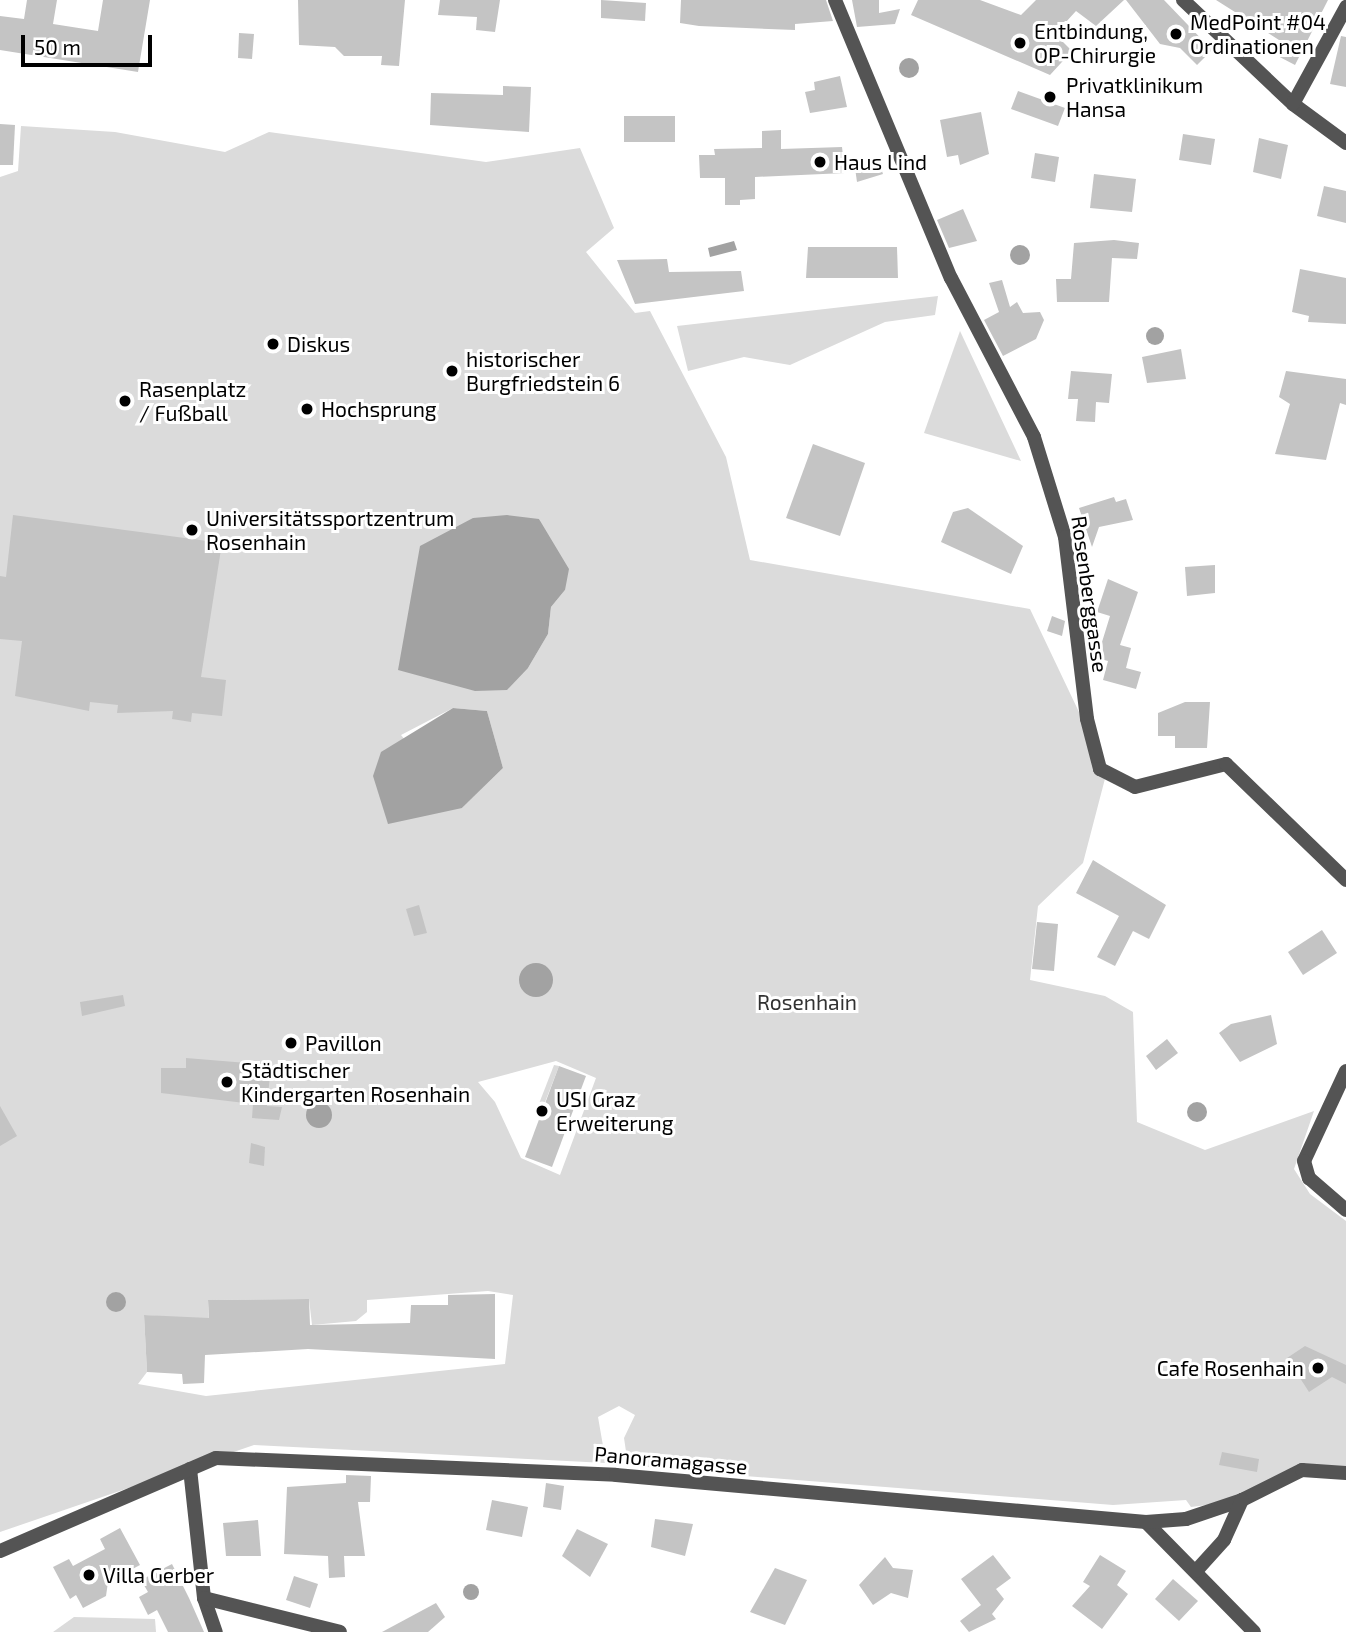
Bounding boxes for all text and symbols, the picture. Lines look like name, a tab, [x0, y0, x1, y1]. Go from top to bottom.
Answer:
place label: MedPoint #04 Ordinationen	[1190, 9, 1326, 59]
place label: Entbindung, OP-Chirurgie	[1034, 18, 1156, 68]
scale bar	[24, 21, 156, 65]
marker: MedPoint #04 Ordinationen	[1168, 26, 1184, 42]
text: 50 m	[34, 34, 81, 59]
marker: Entbindung, OP-Chirurgie	[1012, 35, 1028, 51]
place label: Privatklinikum Hansa	[1066, 72, 1203, 122]
marker: Privatklinikum Hansa	[1040, 87, 1060, 107]
place label: Haus Lind	[834, 149, 927, 175]
marker: Haus Lind	[812, 154, 828, 170]
place label: Diskus	[287, 331, 350, 357]
marker: Diskus	[265, 336, 281, 352]
place label: historischer Burgfriedstein 6	[466, 346, 620, 396]
marker: historischer Burgfriedstein 6	[444, 363, 460, 379]
place label: Rasenplatz / Fußball	[139, 376, 246, 426]
marker: Rasenplatz / Fußball	[117, 393, 133, 409]
place label: Hochsprung	[321, 396, 437, 422]
marker: Hochsprung	[299, 401, 315, 417]
place label: Universitätssportzentrum Rosenhain	[206, 505, 454, 555]
street label: Rosenberggasse	[1067, 514, 1113, 674]
marker: Universitätssportzentrum Rosenhain	[184, 522, 200, 538]
park label: Rosenhain	[757, 989, 857, 1015]
place label: Pavillon	[305, 1030, 382, 1056]
marker: Pavillon	[283, 1035, 299, 1051]
place label: Städtischer Kindergarten Rosenhain	[241, 1057, 470, 1107]
marker: Städtischer Kindergarten Rosenhain	[219, 1074, 235, 1090]
place label: USI Graz Erweiterung	[556, 1086, 673, 1136]
marker: USI Graz Erweiterung	[534, 1103, 550, 1119]
place label: Cafe Rosenhain	[1157, 1355, 1304, 1381]
marker: Cafe Rosenhain	[1310, 1360, 1326, 1376]
street label: Panoramagasse	[593, 1441, 749, 1479]
place label: Villa Gerber	[103, 1562, 214, 1588]
marker: Villa Gerber	[81, 1567, 97, 1583]

